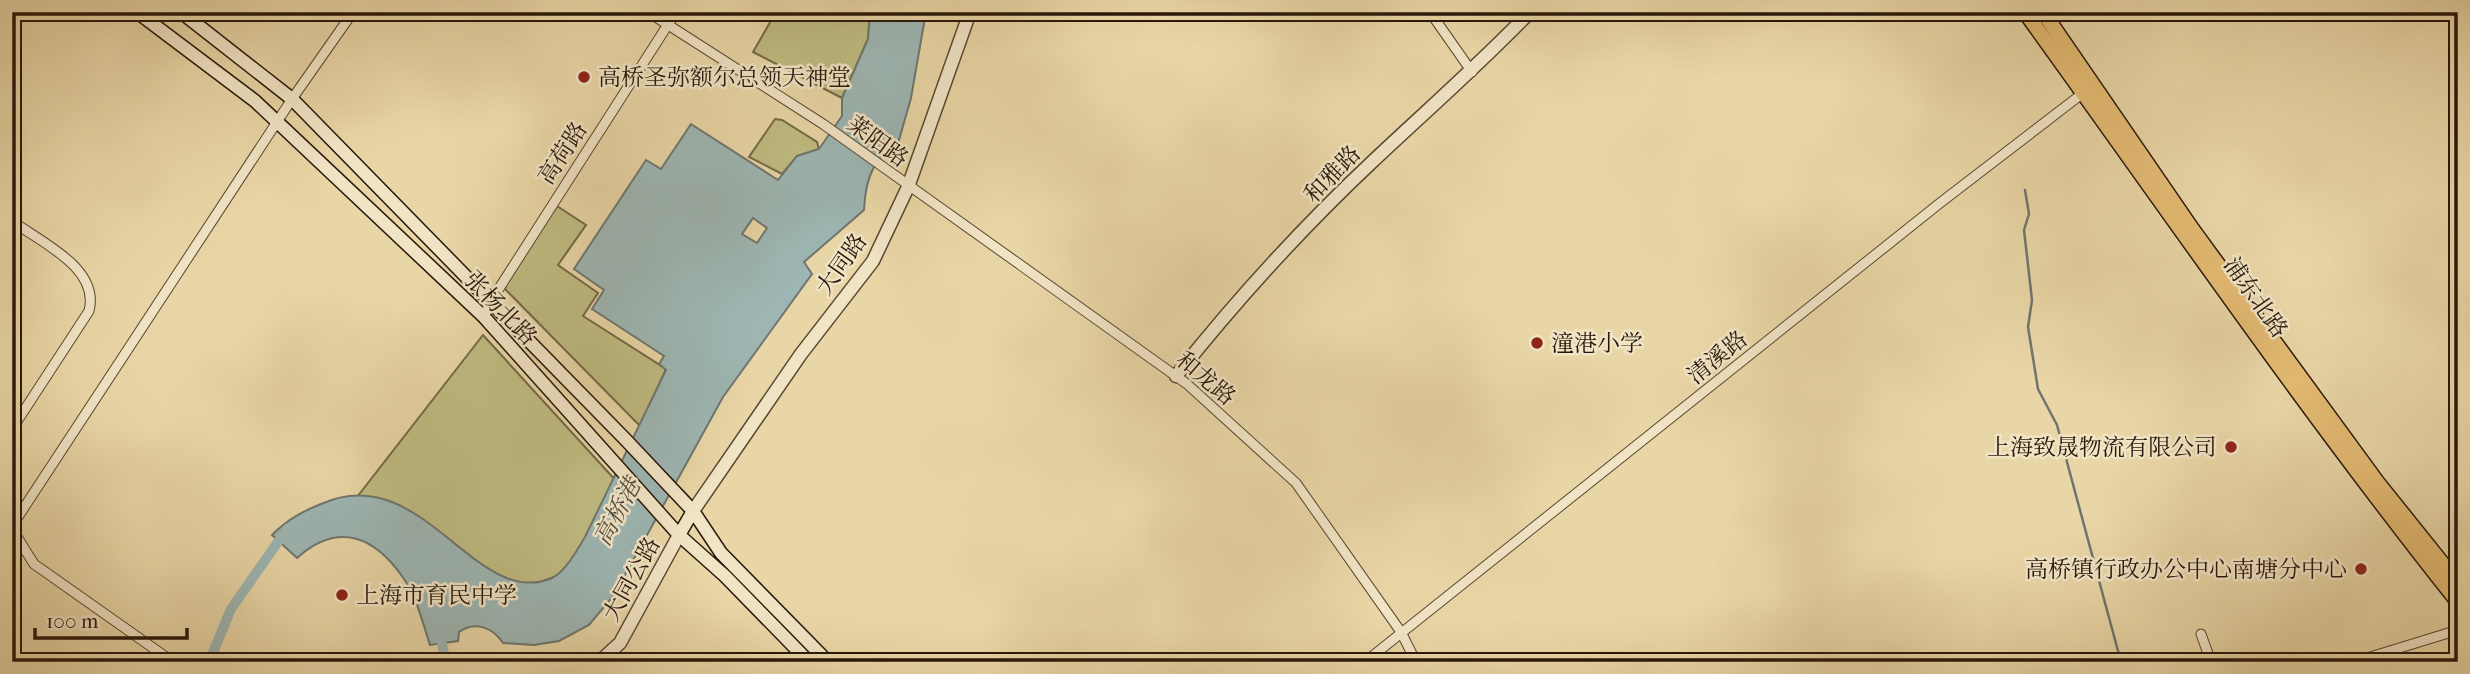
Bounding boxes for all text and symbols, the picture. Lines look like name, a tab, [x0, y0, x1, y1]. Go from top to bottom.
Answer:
place label: 高桥圣弥额尔总领天神堂	[598, 64, 851, 91]
marker: 高桥圣弥额尔总领天神堂	[576, 69, 592, 85]
street label: 莱阳路	[842, 110, 914, 173]
street label: 高荷路	[532, 117, 593, 190]
street label: 和雅路	[1299, 140, 1366, 209]
street label: 大同路	[811, 228, 872, 300]
street label: 浦东北路	[2218, 252, 2293, 343]
street label: 张杨北路	[459, 266, 542, 351]
street label: 清溪路	[1682, 325, 1753, 390]
place label: 潼港小学	[1551, 330, 1643, 357]
marker: 潼港小学	[1529, 335, 1545, 351]
street label: 和龙路	[1171, 346, 1241, 411]
place label: 上海致晟物流有限公司	[1987, 434, 2217, 461]
marker: 上海致晟物流有限公司	[2223, 439, 2239, 455]
water label: 高桥港	[588, 471, 648, 550]
street label: 大同公路	[597, 532, 666, 626]
place label: 高桥镇行政办公中心南塘分中心	[2025, 556, 2347, 583]
marker: 高桥镇行政办公中心南塘分中心	[2353, 561, 2369, 577]
place label: 上海市育民中学	[356, 582, 517, 609]
marker: 上海市育民中学	[334, 587, 350, 603]
scale bar	[35, 597, 187, 641]
text: 100 m	[46, 609, 99, 633]

